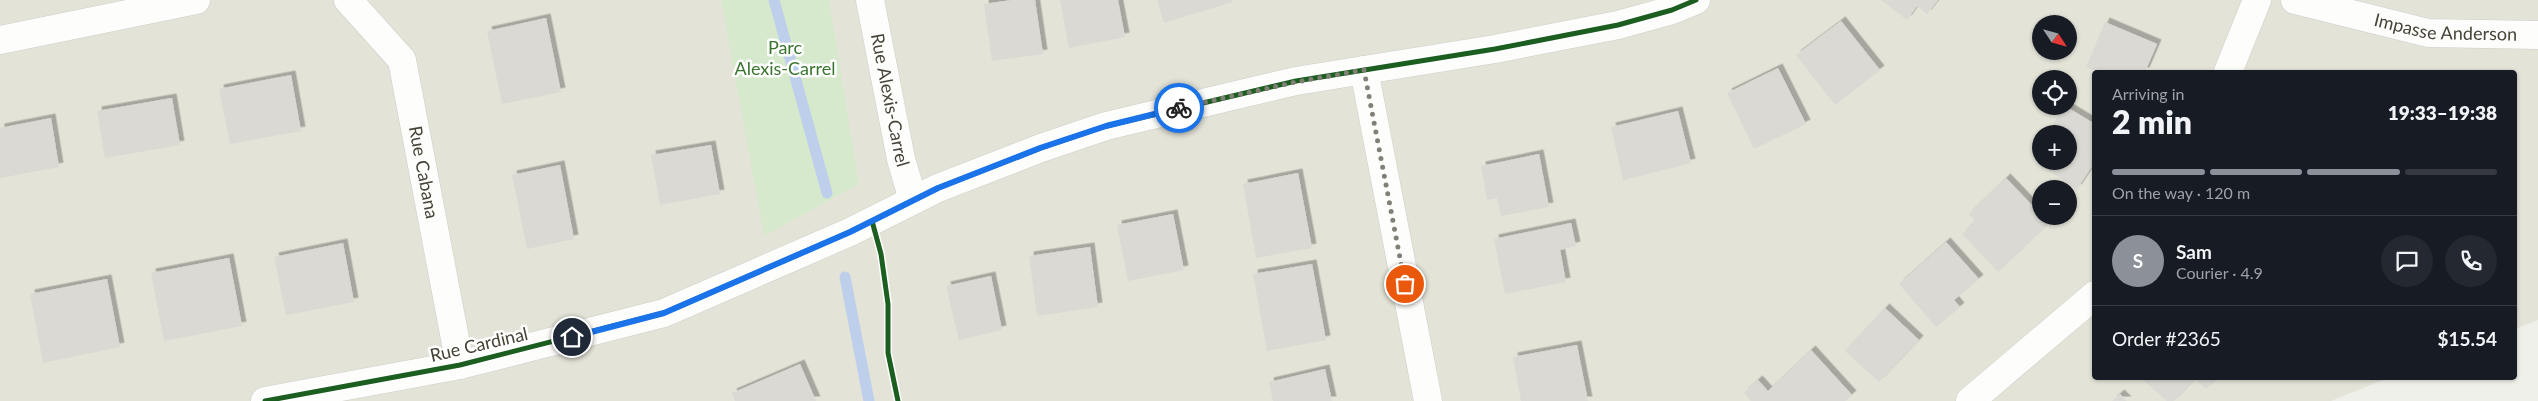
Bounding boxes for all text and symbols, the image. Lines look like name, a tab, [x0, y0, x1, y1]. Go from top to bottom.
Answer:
street label: Impasse Anderson	[2372, 8, 2517, 45]
north arrow	[2032, 15, 2078, 60]
map controls	[2032, 15, 2077, 225]
street label: Rue Alexis-Carrel	[867, 31, 915, 169]
park label: Parc Alexis-Carrel	[734, 36, 836, 79]
button: locate	[2032, 70, 2077, 115]
courier	[1154, 83, 1204, 133]
text: Arriving in	[2112, 84, 2185, 103]
icon: bike	[1165, 94, 1193, 122]
text: 19:33–19:38	[2388, 101, 2497, 124]
text: 2 min	[2112, 102, 2192, 141]
street label: Rue Cabana	[405, 124, 444, 220]
button: +	[2032, 125, 2077, 170]
button: −	[2032, 180, 2077, 225]
text: On the way · 120 m	[2112, 183, 2250, 202]
button: chat	[2381, 235, 2433, 287]
button: phone	[2445, 235, 2497, 287]
text: Sam	[2176, 240, 2212, 263]
text: S	[2133, 249, 2143, 272]
pin	[1384, 263, 1426, 305]
text: Courier · 4.9	[2176, 263, 2263, 282]
icon: bag	[1391, 270, 1419, 298]
pin	[551, 316, 593, 358]
street label: Rue Cardinal	[428, 322, 530, 366]
icon: home	[558, 323, 586, 351]
text: Order #2365	[2112, 327, 2221, 350]
text: $15.54	[2437, 327, 2497, 350]

